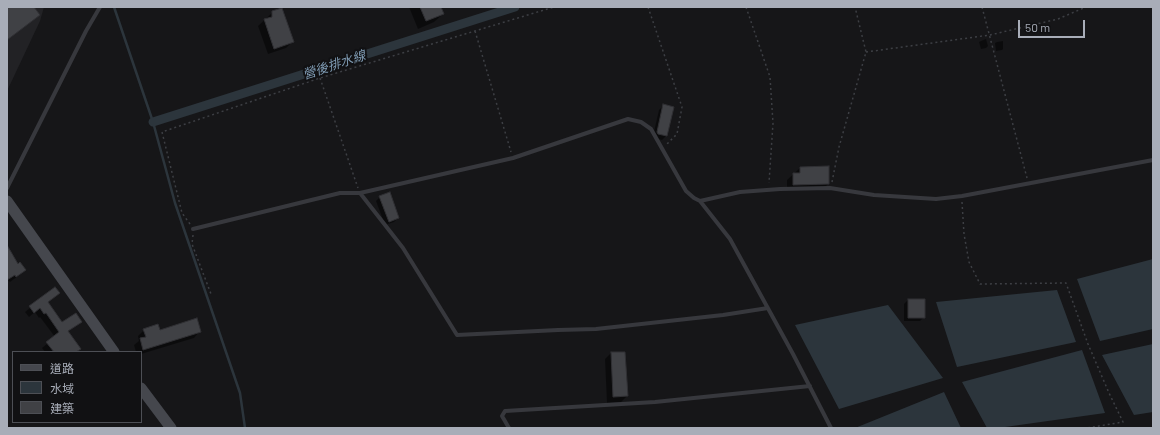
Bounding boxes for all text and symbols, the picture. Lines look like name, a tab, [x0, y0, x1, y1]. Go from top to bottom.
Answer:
scale bar	[1020, 12, 1087, 38]
text: 50 m	[1025, 20, 1050, 34]
water label: 營後排水線	[301, 48, 367, 82]
legend	[12, 351, 142, 423]
text: 道路	[50, 361, 74, 375]
text: 水域	[50, 381, 74, 395]
text: 建築	[50, 401, 74, 415]

